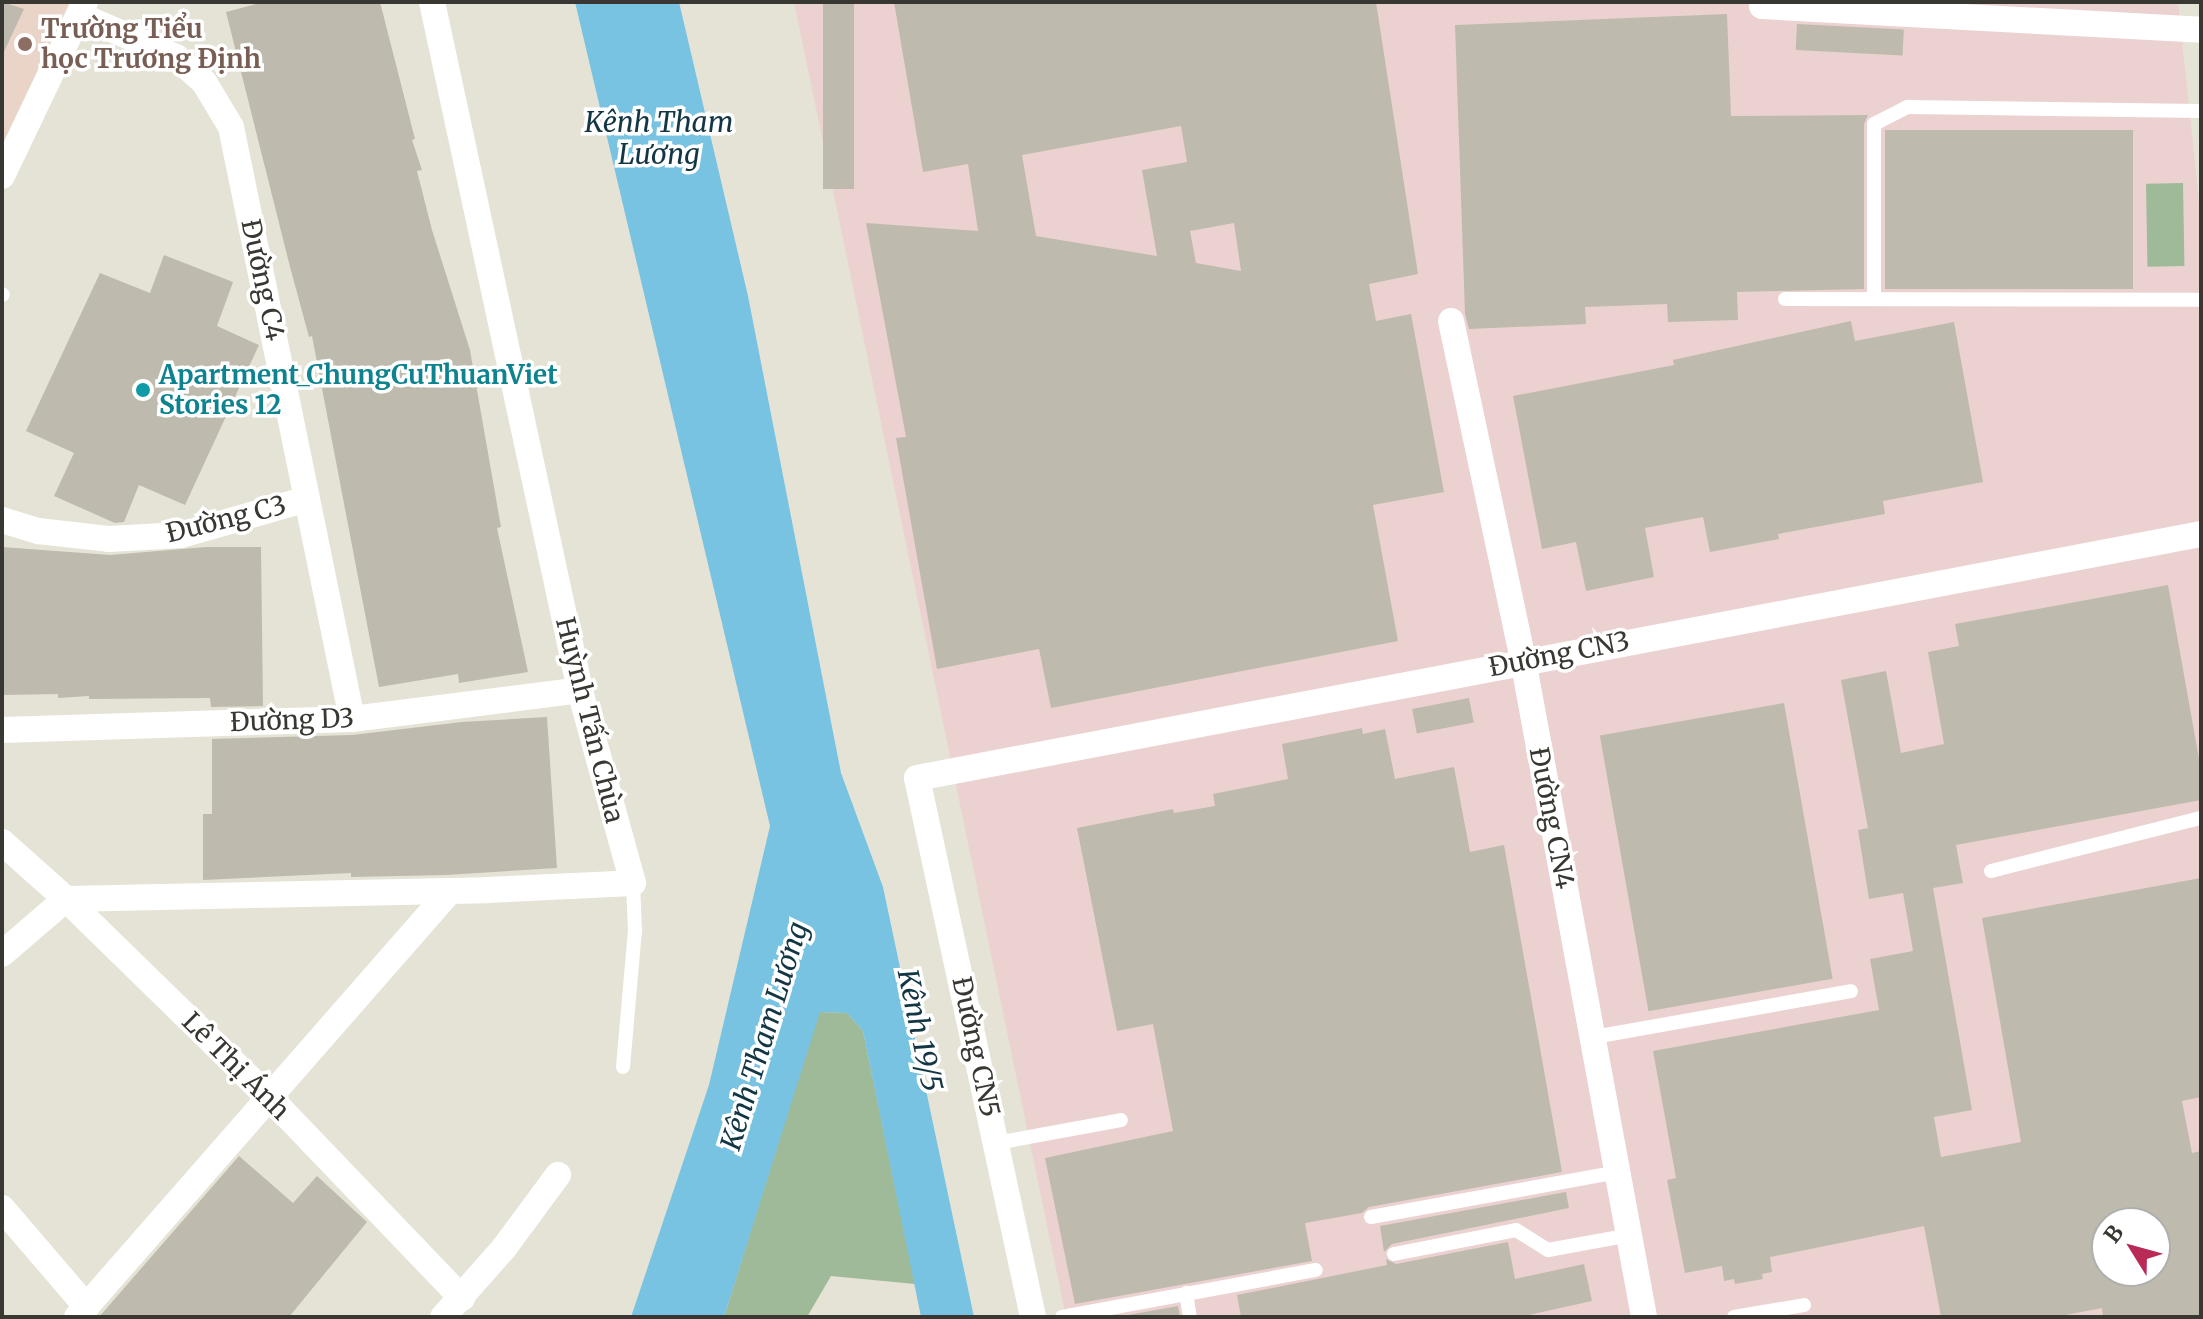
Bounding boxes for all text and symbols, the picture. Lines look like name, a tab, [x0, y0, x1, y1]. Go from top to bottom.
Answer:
place label: Trường Tiểu học Trương Định	[41, 13, 261, 74]
marker: Trường Tiểu học Trương Định	[16, 35, 34, 53]
water label: Kênh Tham Lương	[584, 105, 734, 171]
street label: Đường C4	[235, 216, 291, 344]
place label: Apartment_ChungCuThuanViet Stories 12	[159, 359, 558, 420]
marker: Apartment_ChungCuThuanViet Stories 12	[134, 381, 152, 399]
street label: Đường C3	[163, 489, 289, 549]
street label: Huỳnh Tấn Chùa	[549, 614, 631, 826]
street label: Đường CN3	[1486, 625, 1632, 683]
street label: Đường D3	[229, 702, 355, 738]
street label: Đường CN4	[1523, 745, 1581, 891]
water label: Kênh Tham Lương	[713, 918, 815, 1154]
water label: Kênh 19/5	[891, 966, 949, 1094]
street label: Đường CN5	[946, 974, 1006, 1120]
street label: Lê Thị Ánh	[176, 1006, 296, 1126]
north arrow	[2091, 1207, 2171, 1287]
text: B	[2098, 1219, 2129, 1248]

